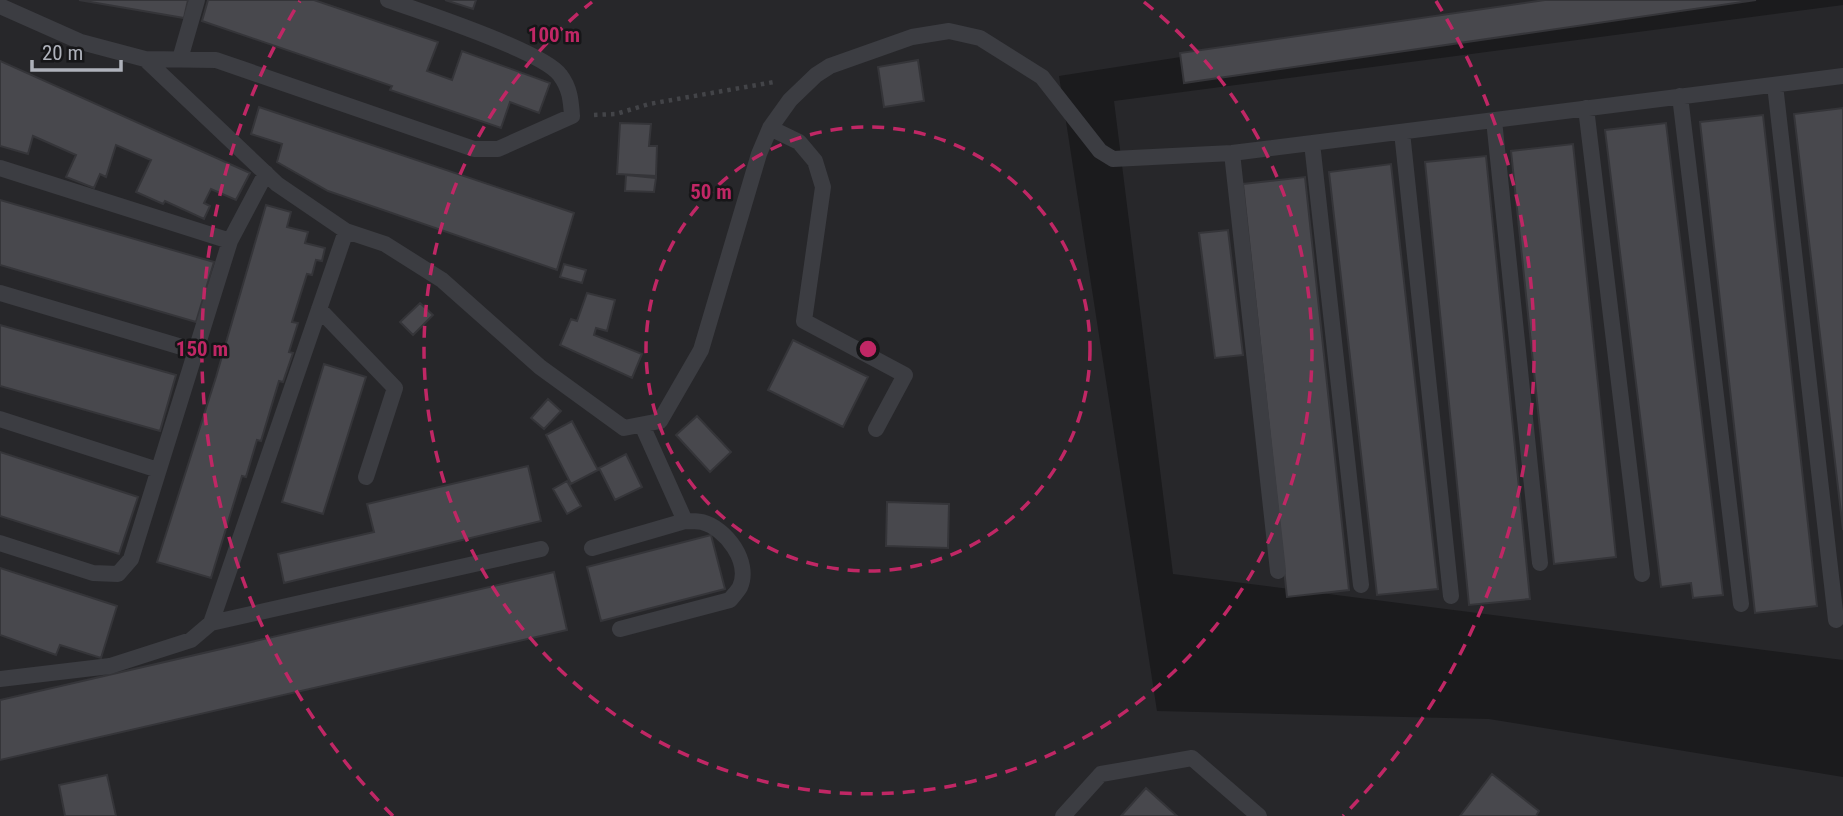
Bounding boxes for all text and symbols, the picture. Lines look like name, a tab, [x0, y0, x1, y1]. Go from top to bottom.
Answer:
text: 100 m	[528, 23, 580, 47]
scale bar	[32, 28, 121, 72]
text: 20 m	[42, 41, 83, 65]
text: 50 m	[690, 180, 732, 204]
text: 150 m	[176, 337, 228, 361]
centre of rings	[856, 337, 880, 361]

